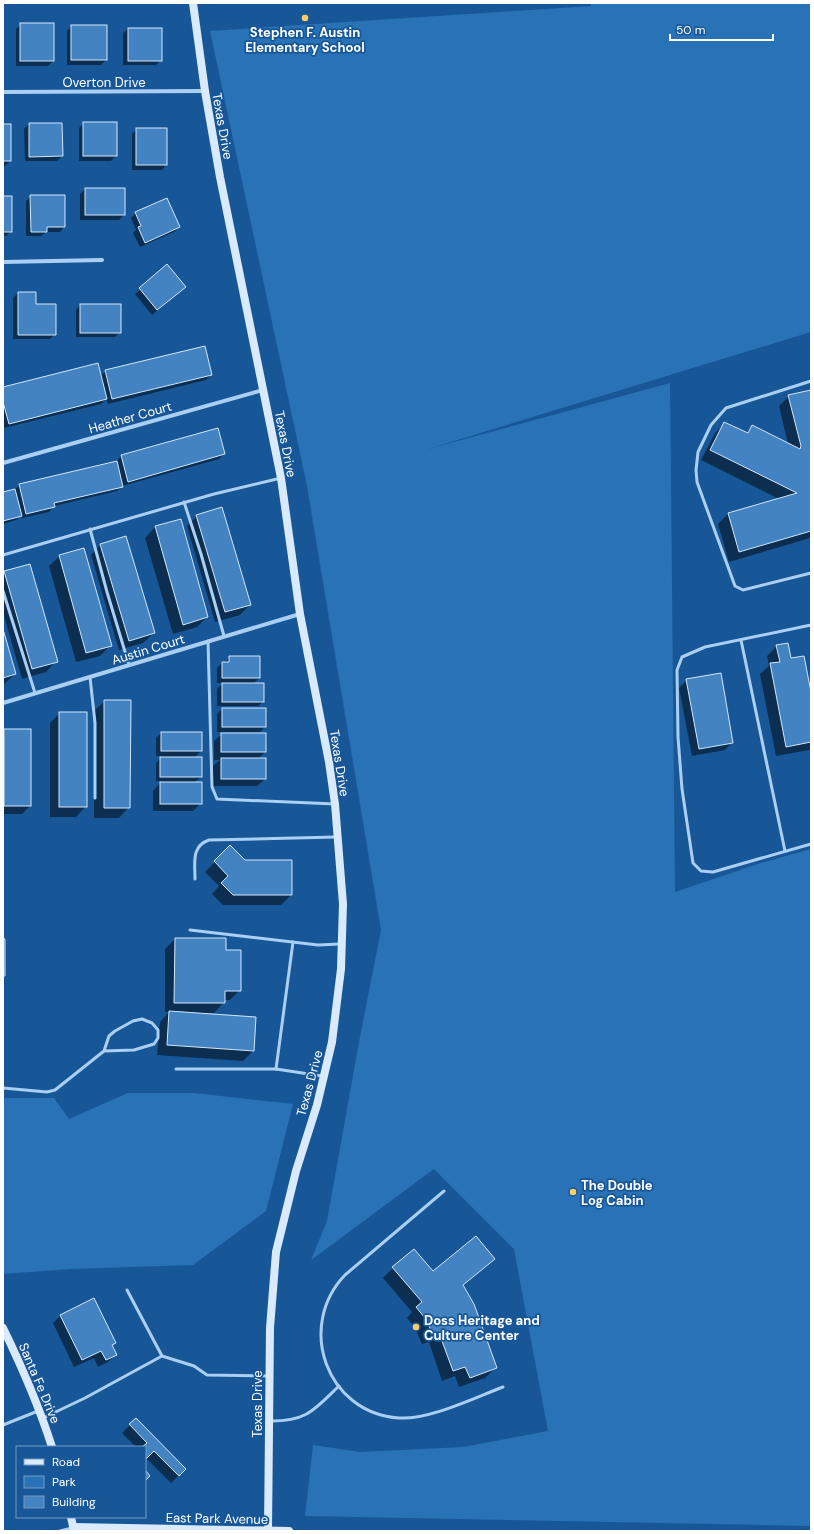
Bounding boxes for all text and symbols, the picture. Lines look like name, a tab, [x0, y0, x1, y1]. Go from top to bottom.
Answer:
marker: Stephen F. Austin Elementary School	[300, 13, 310, 23]
scale bar	[670, 16, 773, 42]
text: 50 m	[676, 22, 705, 38]
place label: Stephen F. Austin Elementary School	[245, 24, 365, 56]
street label: Overton Drive	[62, 74, 146, 91]
street label: Texas Drive	[208, 91, 237, 161]
street label: Heather Court	[87, 397, 174, 437]
street label: Texas Drive	[271, 409, 300, 479]
street label: Austin Court	[109, 630, 187, 669]
street label: Texas Drive	[326, 728, 353, 798]
street label: Texas Drive	[293, 1048, 326, 1118]
place label: The Double Log Cabin	[581, 1177, 653, 1209]
marker: The Double Log Cabin	[568, 1187, 578, 1197]
place label: Doss Heritage and Culture Center	[424, 1312, 540, 1344]
marker: Doss Heritage and Culture Center	[411, 1322, 421, 1332]
street label: Santa Fe Drive	[15, 1340, 64, 1426]
street label: Texas Drive	[249, 1370, 266, 1438]
legend	[16, 1446, 146, 1518]
text: Road	[52, 1454, 80, 1470]
text: Park	[52, 1474, 76, 1490]
text: Building	[52, 1494, 96, 1510]
street label: East Park Avenue	[166, 1509, 268, 1528]

